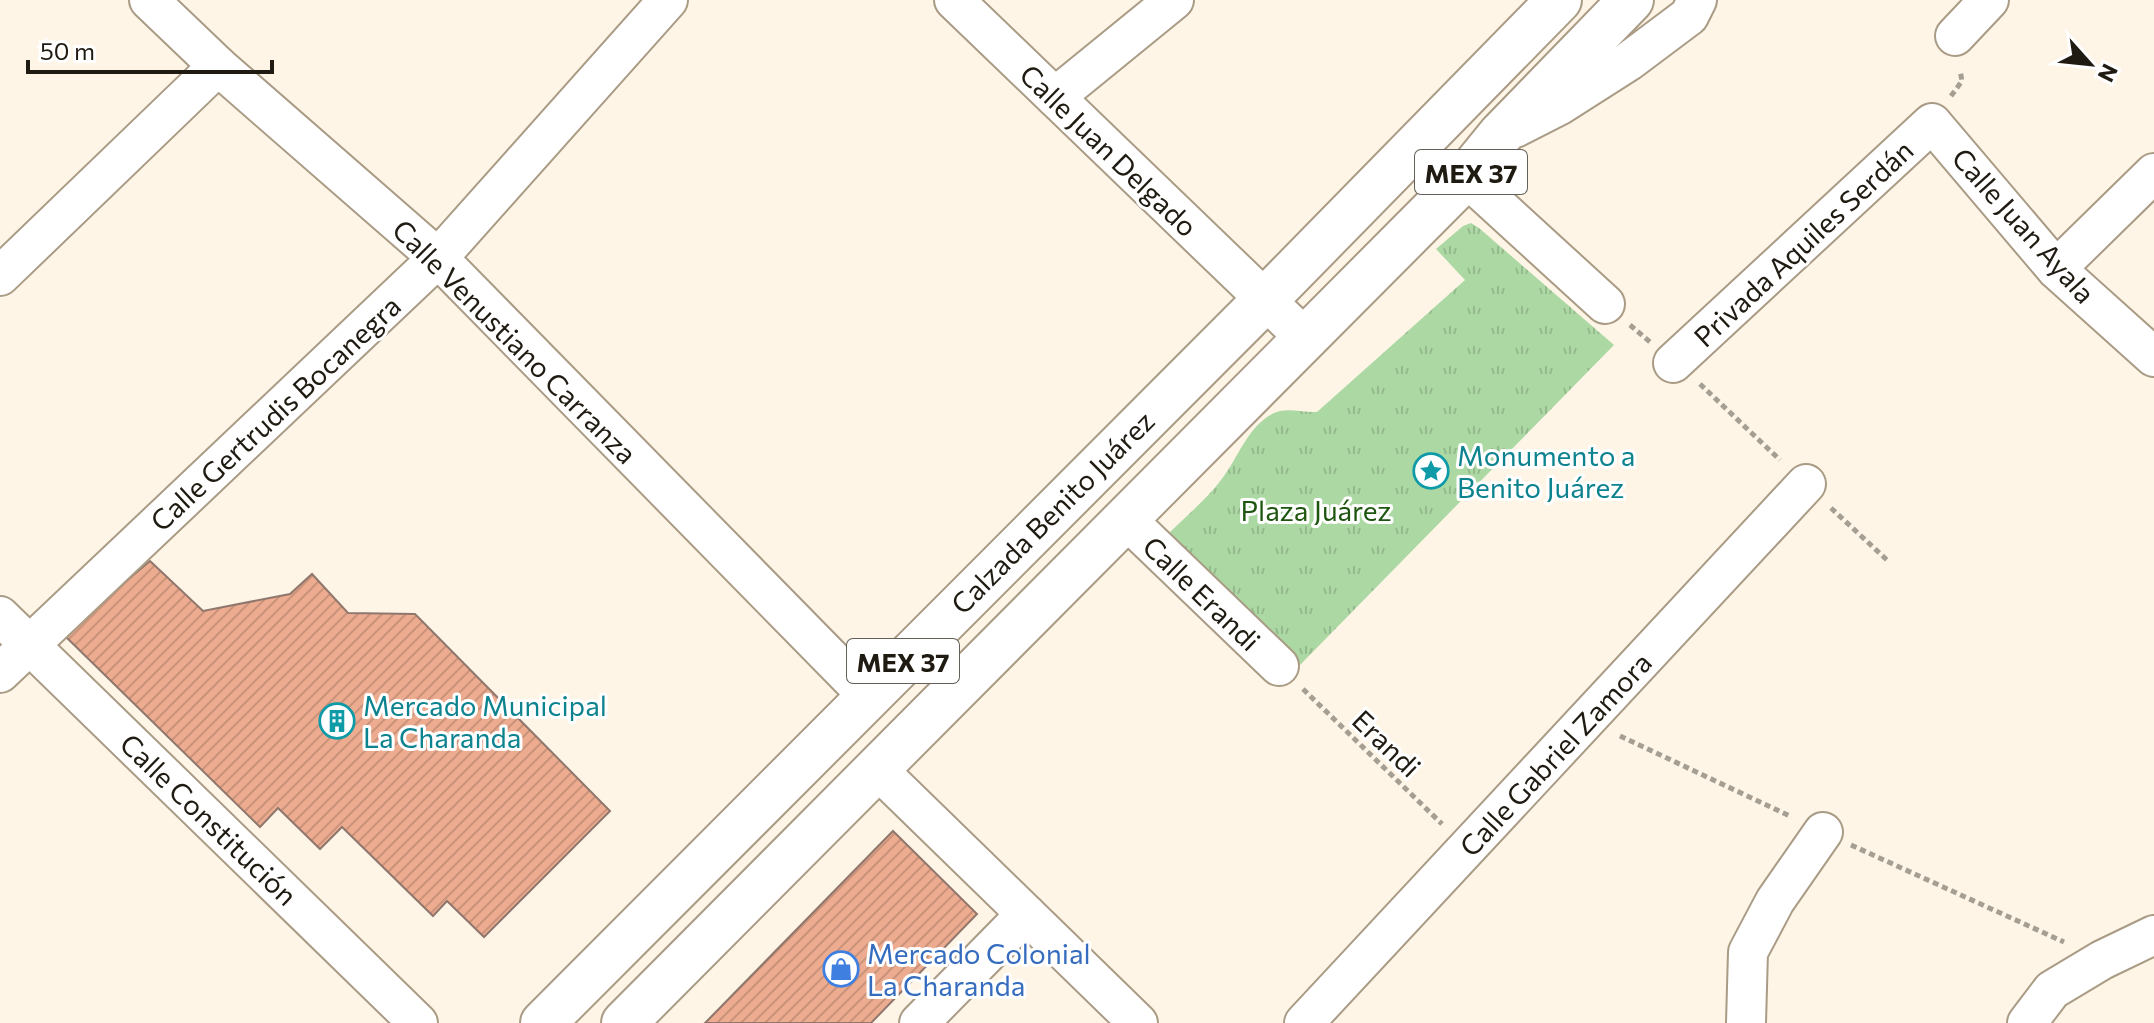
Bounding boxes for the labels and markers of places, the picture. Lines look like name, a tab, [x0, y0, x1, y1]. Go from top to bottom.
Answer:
place label: Monumento a Benito Juárez	[1457, 438, 1635, 504]
place icon: Monumento a Benito Juárez	[1412, 452, 1450, 490]
place label: Mercado Municipal La Charanda	[363, 688, 607, 754]
building icon: Mercado Municipal La Charanda	[318, 702, 356, 740]
place label: Mercado Colonial La Charanda	[867, 936, 1091, 1002]
shop icon: Mercado Colonial La Charanda	[822, 950, 860, 988]

